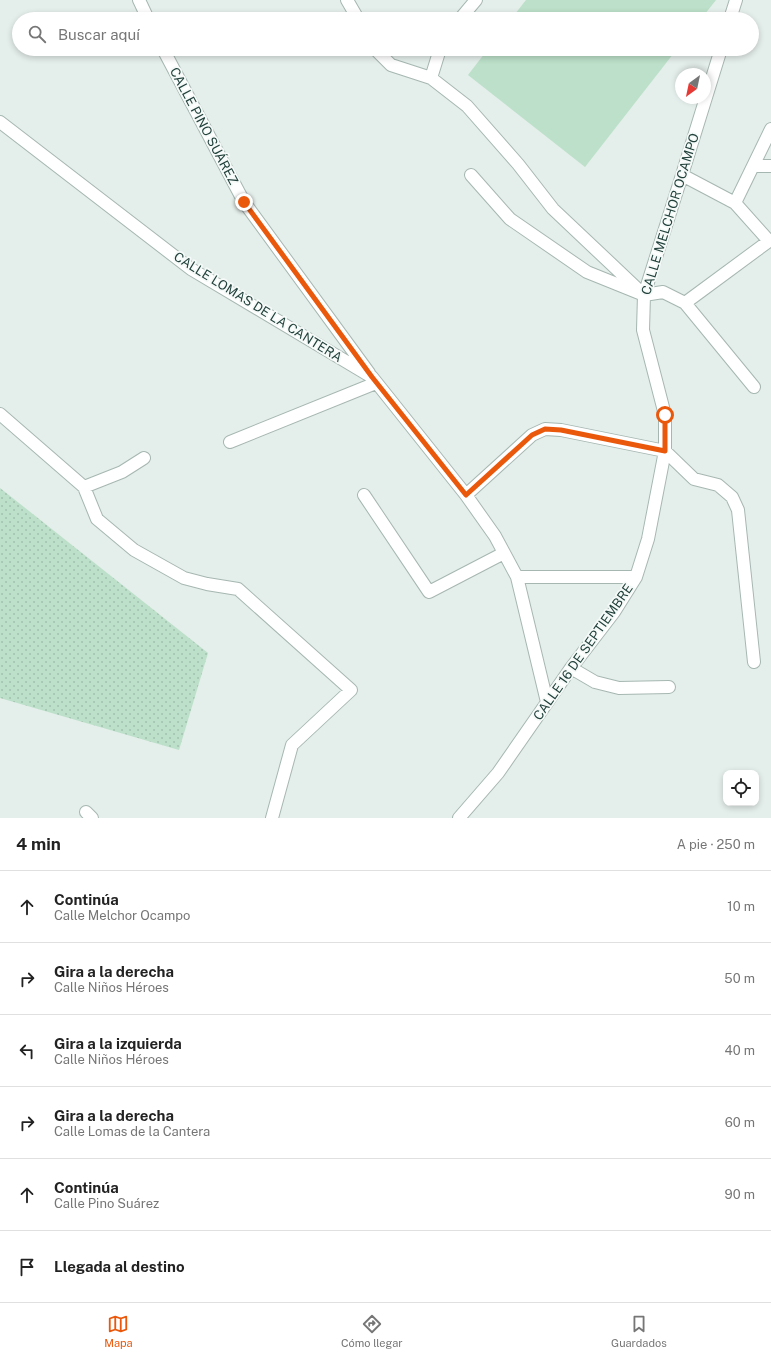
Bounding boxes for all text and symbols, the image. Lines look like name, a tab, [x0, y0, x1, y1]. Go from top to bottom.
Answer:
search box	[12, 12, 759, 56]
icon: search	[26, 23, 48, 45]
text: Buscar aquí	[58, 26, 140, 43]
street label: CALLE PINO SUÁREZ	[167, 64, 242, 187]
north arrow	[675, 68, 711, 104]
street label: CALLE MELCHOR OCAMPO	[638, 131, 702, 297]
route end	[235, 193, 253, 211]
street label: CALLE LOMAS DE LA CANTERA	[171, 249, 345, 365]
route start	[656, 406, 674, 424]
street label: CALLE 16 DE SEPTIEMBRE	[530, 581, 636, 723]
map controls	[723, 770, 759, 806]
button: locate	[723, 770, 759, 806]
text: 4 min	[16, 834, 61, 854]
text: A pie · 250 m	[677, 837, 755, 852]
text: Continúa	[54, 891, 119, 908]
icon: ahead	[16, 896, 38, 918]
text: 10 m	[727, 899, 755, 914]
text: Calle Melchor Ocampo	[54, 908, 190, 923]
text: Gira a la derecha	[54, 963, 174, 980]
icon: right	[16, 968, 38, 990]
text: 50 m	[724, 971, 755, 986]
text: Calle Niños Héroes	[54, 980, 169, 995]
text: Gira a la izquierda	[54, 1035, 182, 1052]
icon: left	[16, 1040, 38, 1062]
text: 40 m	[724, 1043, 755, 1058]
text: Calle Niños Héroes	[54, 1052, 169, 1067]
text: Gira a la derecha	[54, 1107, 174, 1124]
icon: right	[16, 1112, 38, 1134]
text: 60 m	[725, 1115, 755, 1130]
text: Calle Lomas de la Cantera	[54, 1124, 210, 1139]
text: Continúa	[54, 1179, 119, 1196]
icon: ahead	[16, 1184, 38, 1206]
text: 90 m	[725, 1187, 755, 1202]
text: Calle Pino Suárez	[54, 1196, 159, 1211]
icon: arrive	[16, 1256, 38, 1278]
text: Llegada al destino	[54, 1258, 185, 1275]
tab: Mapa	[104, 1313, 133, 1349]
tab: Cómo llegar	[341, 1313, 403, 1349]
tab: Guardados	[611, 1313, 667, 1349]

